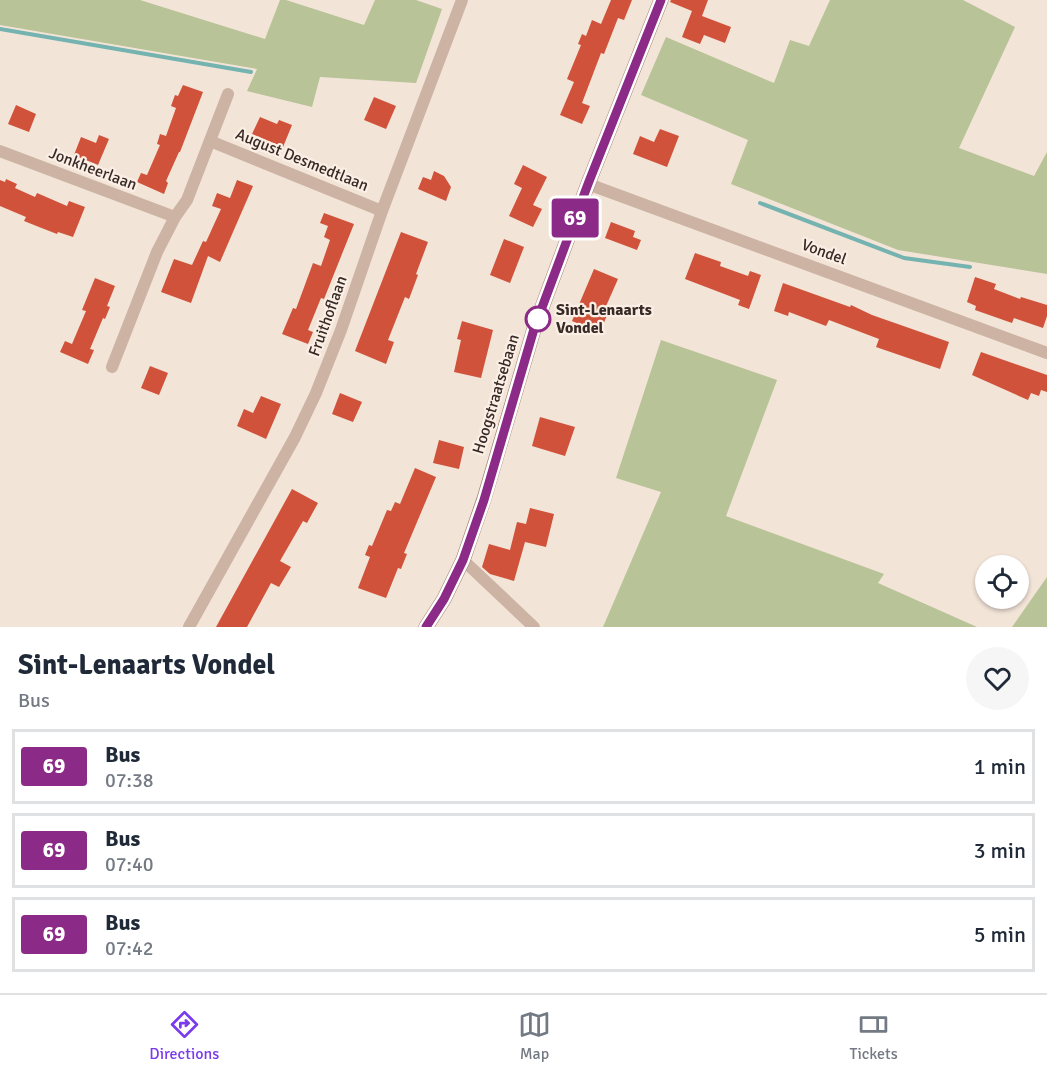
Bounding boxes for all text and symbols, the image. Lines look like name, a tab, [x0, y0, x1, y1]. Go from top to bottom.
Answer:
street label: August Desmedtlaan	[233, 124, 371, 196]
street label: Jonkheerlaan	[46, 143, 140, 195]
line badge: 69	[548, 198, 602, 238]
text: 69	[564, 205, 586, 231]
street label: Vondel	[799, 235, 850, 269]
street label: Fruithoflaan	[304, 273, 352, 359]
place label: Sint-Lenaarts Vondel	[556, 300, 652, 338]
marker: Sint-Lenaarts Vondel	[525, 306, 551, 332]
street label: Hoogstraatsebaan	[468, 332, 524, 456]
map controls	[975, 555, 1029, 609]
button: locate	[975, 555, 1029, 609]
button: heart	[966, 647, 1029, 710]
text: Sint-Lenaarts Vondel	[18, 648, 275, 682]
text: Bus	[18, 688, 50, 713]
text: Bus	[105, 741, 140, 768]
text: 69	[43, 753, 65, 779]
text: 1 min	[974, 753, 1026, 780]
text: 07:38	[105, 768, 154, 793]
text: Bus	[105, 825, 140, 852]
text: 69	[43, 837, 65, 863]
text: 3 min	[974, 837, 1026, 864]
text: 07:40	[105, 852, 154, 877]
text: Bus	[105, 909, 140, 936]
text: 69	[43, 921, 65, 947]
text: 5 min	[974, 921, 1026, 948]
text: 07:42	[105, 936, 154, 961]
tab: Directions	[149, 1008, 219, 1064]
tab: Map	[518, 1008, 551, 1064]
tab: Tickets	[850, 1008, 898, 1064]

